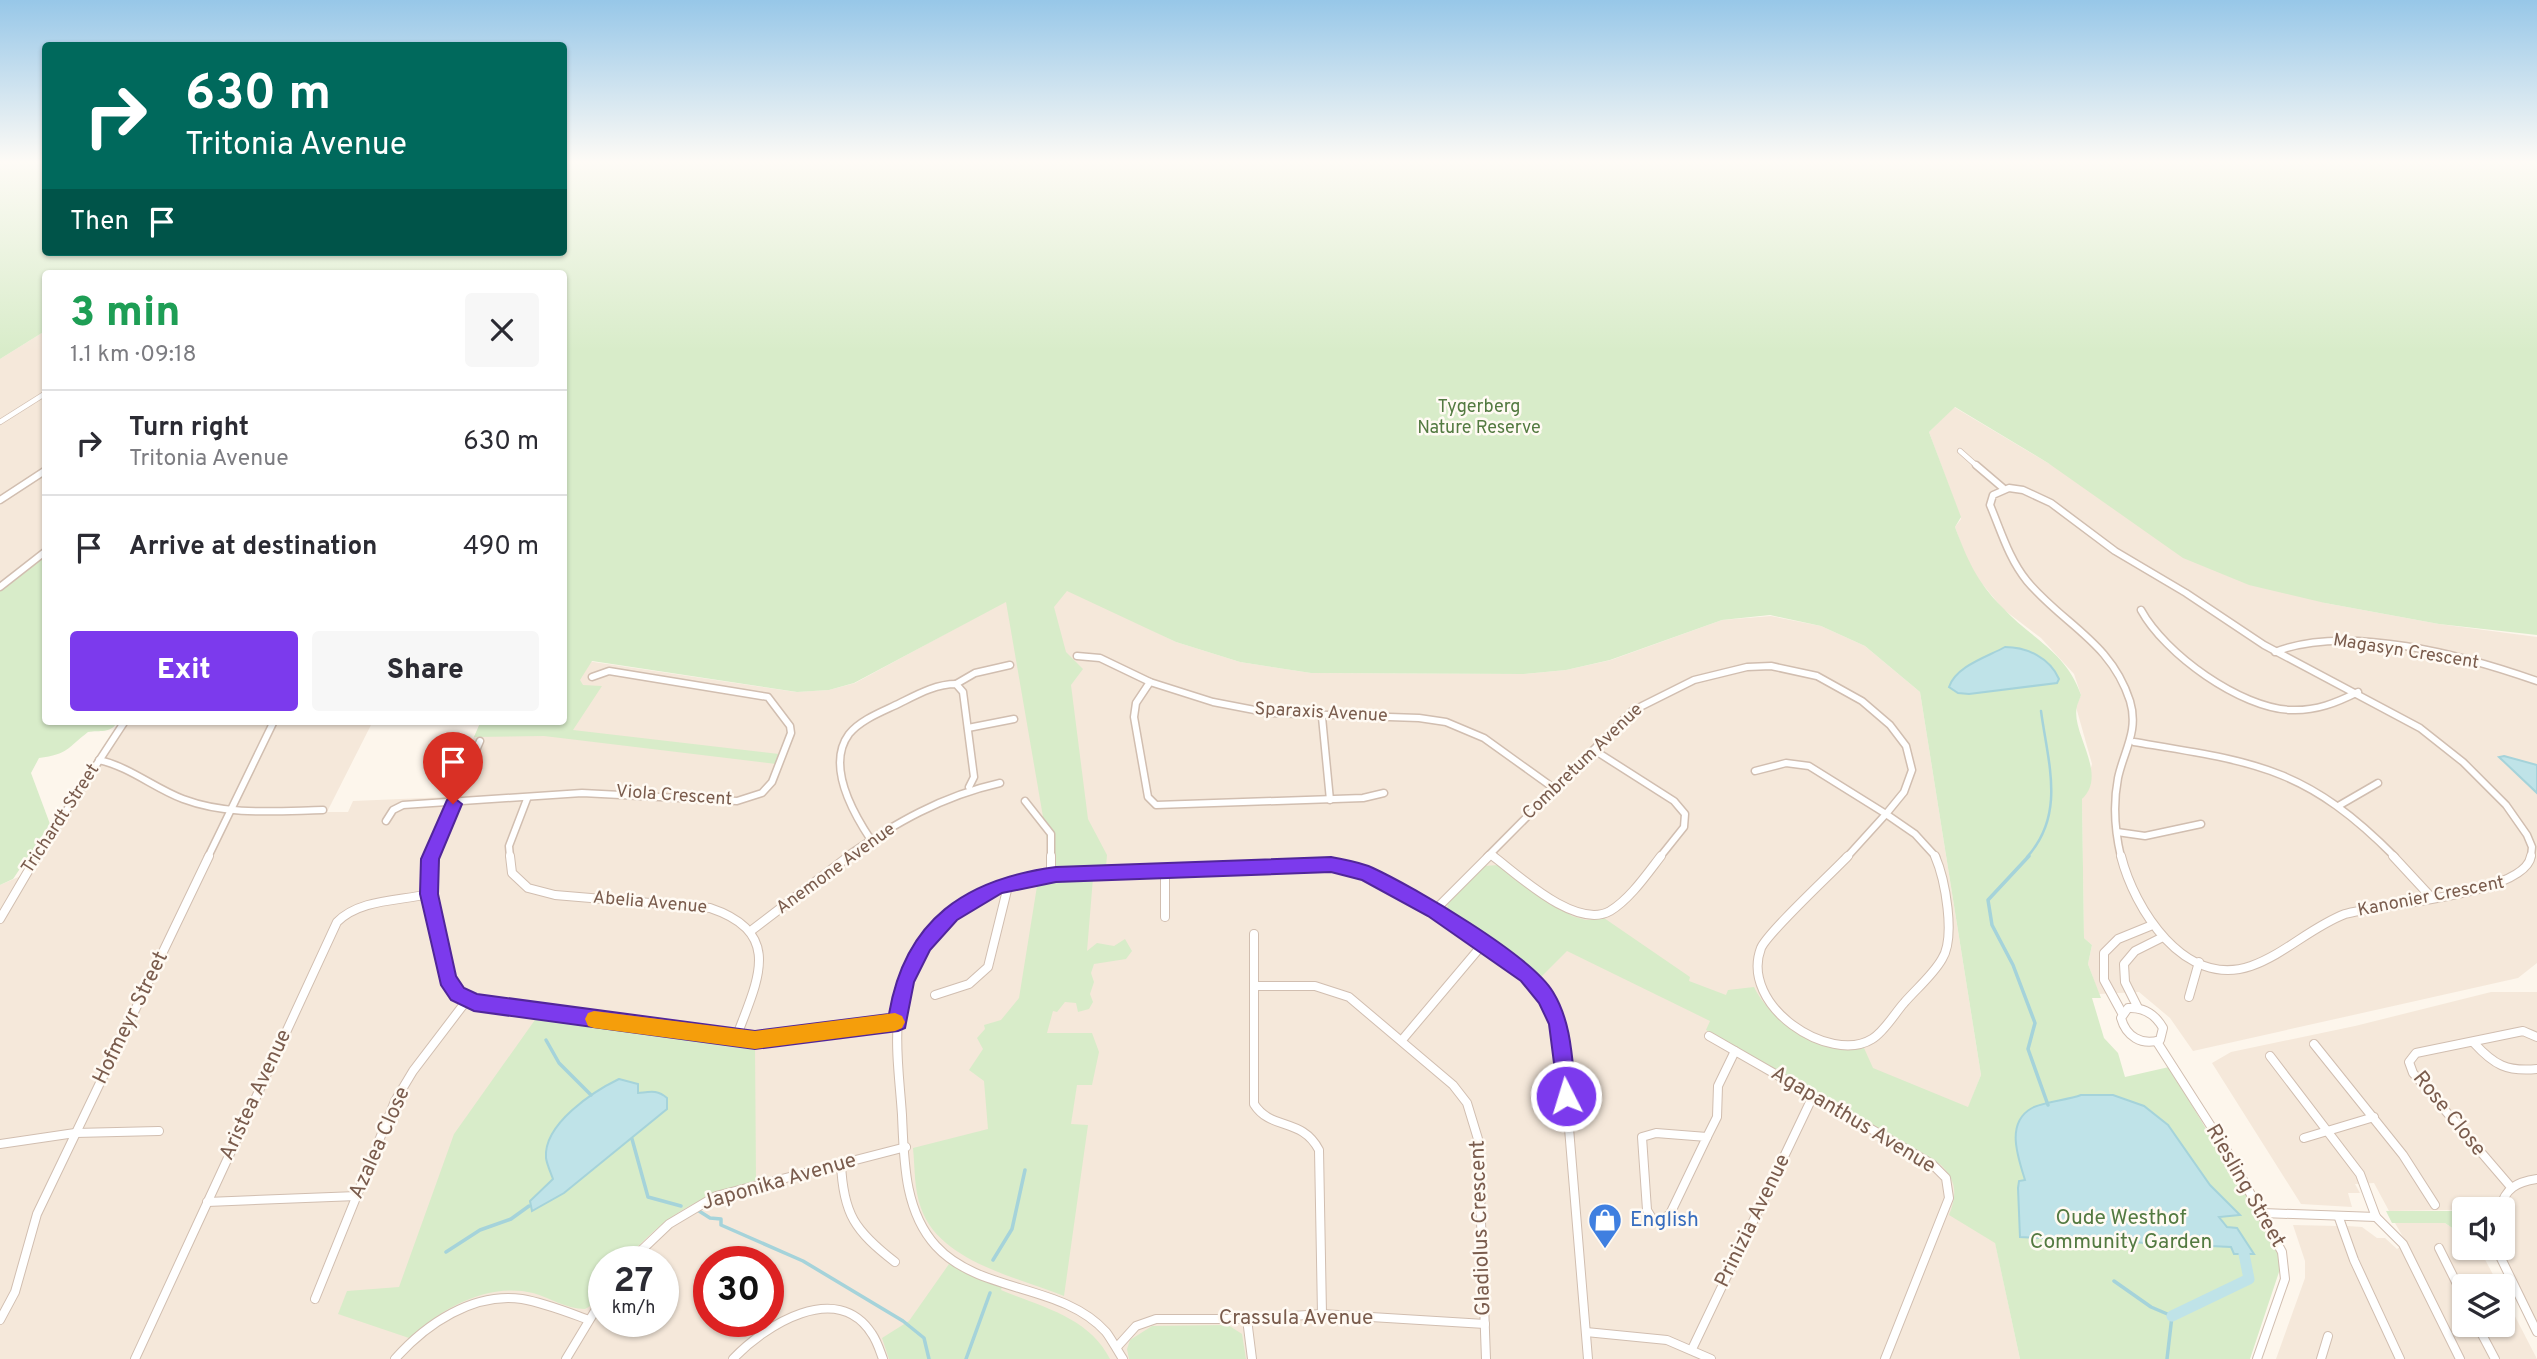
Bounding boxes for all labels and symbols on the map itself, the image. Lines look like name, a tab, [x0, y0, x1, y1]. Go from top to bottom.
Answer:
park label: Tygerberg Nature Reserve	[1417, 396, 1541, 440]
street label: Magasyn Crescent	[2331, 629, 2481, 675]
street label: Sparaxis Avenue	[1254, 698, 1388, 728]
street label: Combretum Avenue	[1518, 699, 1648, 825]
pin	[423, 732, 483, 804]
street label: Trichardt Street	[17, 760, 105, 878]
street label: Viola Crescent	[615, 780, 733, 812]
street label: Anemone Avenue	[772, 818, 900, 920]
street label: Kanonier Crescent	[2356, 871, 2506, 923]
street label: Abelia Avenue	[592, 887, 708, 919]
street label: Hofmeyr Street	[87, 947, 175, 1089]
street label: Aristea Avenue	[214, 1025, 298, 1165]
position arrow	[1529, 1059, 1603, 1133]
street label: Agapanthus Avenue	[1766, 1060, 1940, 1180]
street label: Rose Close	[2406, 1066, 2492, 1162]
street label: Azalea Close	[343, 1083, 417, 1203]
street label: Riesling Street	[2199, 1120, 2291, 1252]
street label: Gladiolus Crescent	[1464, 1140, 1498, 1316]
street label: Japonika Avenue	[699, 1147, 859, 1217]
street label: Prinizia Avenue	[1709, 1150, 1797, 1292]
shop icon: English	[1586, 1201, 1624, 1250]
park label: Oude Westhof Community Garden	[2030, 1205, 2212, 1256]
place label: English	[1630, 1207, 1699, 1234]
speed limit sign: 30	[693, 1246, 784, 1337]
street label: Crassula Avenue	[1219, 1305, 1373, 1332]

